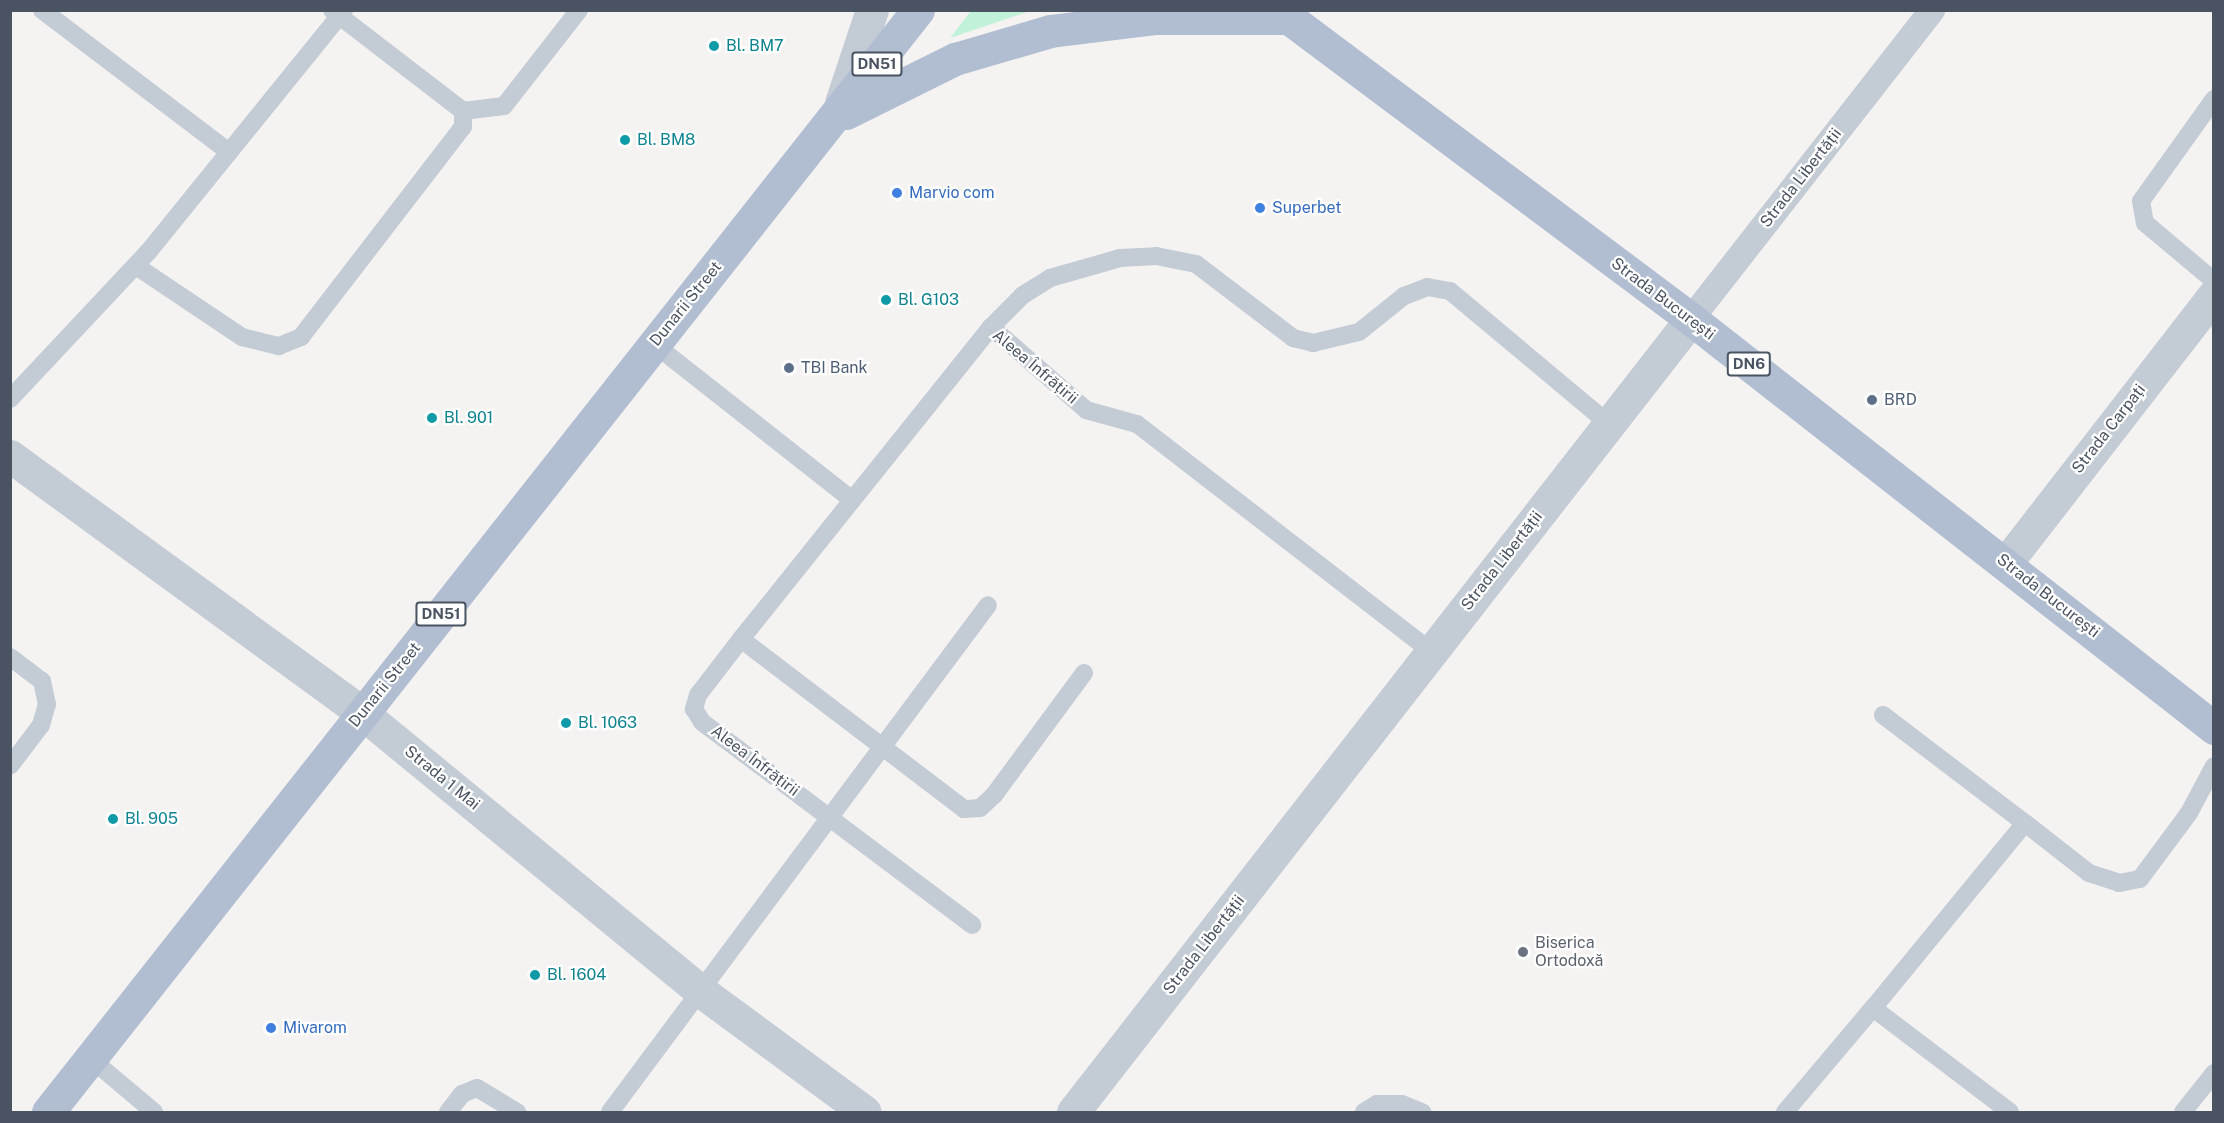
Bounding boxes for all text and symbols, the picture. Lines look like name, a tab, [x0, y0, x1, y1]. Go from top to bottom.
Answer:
place label: Bl. BM7	[726, 36, 784, 56]
marker: Bl. BM7	[707, 39, 721, 53]
road number: DN51	[850, 52, 904, 76]
street label: Strada Libertății	[1756, 125, 1846, 231]
place label: Bl. BM8	[637, 130, 696, 150]
marker: Bl. BM8	[618, 133, 632, 147]
place label: Marvio com	[909, 183, 995, 203]
marker: Marvio com	[890, 186, 904, 200]
place label: Superbet	[1272, 198, 1341, 218]
marker: Superbet	[1253, 201, 1267, 215]
street label: Strada București	[1607, 254, 1719, 344]
street label: Dunarii Street	[646, 258, 726, 350]
place label: Bl. G103	[898, 290, 959, 310]
marker: Bl. G103	[879, 293, 893, 307]
street label: Aleea Înfrățirii	[988, 326, 1082, 408]
road number: DN6	[1726, 352, 1772, 376]
place label: TBI Bank	[801, 358, 868, 378]
marker: TBI Bank	[782, 361, 796, 375]
street label: Strada Carpați	[2068, 381, 2150, 477]
place label: BRD	[1884, 390, 1917, 410]
marker: BRD	[1865, 393, 1879, 407]
place label: Bl. 901	[444, 408, 493, 428]
marker: Bl. 901	[425, 411, 439, 425]
street label: Strada Libertății	[1457, 508, 1547, 614]
street label: Strada București	[1993, 550, 2103, 642]
road number: DN51	[414, 602, 468, 626]
street label: Dunarii Street	[345, 639, 425, 731]
place label: Bl. 1063	[578, 713, 637, 733]
marker: Bl. 1063	[559, 716, 573, 730]
street label: Aleea Înfrățirii	[707, 722, 803, 800]
street label: Strada 1 Mai	[401, 742, 483, 814]
place label: Bl. 905	[125, 809, 178, 829]
marker: Bl. 905	[106, 812, 120, 826]
street label: Strada Libertății	[1159, 892, 1249, 998]
place label: Biserica Ortodoxă	[1535, 933, 1603, 971]
marker: Biserica Ortodoxă	[1516, 945, 1530, 959]
place label: Bl. 1604	[547, 965, 606, 985]
marker: Bl. 1604	[528, 968, 542, 982]
place label: Mivarom	[283, 1018, 347, 1038]
marker: Mivarom	[264, 1021, 278, 1035]

